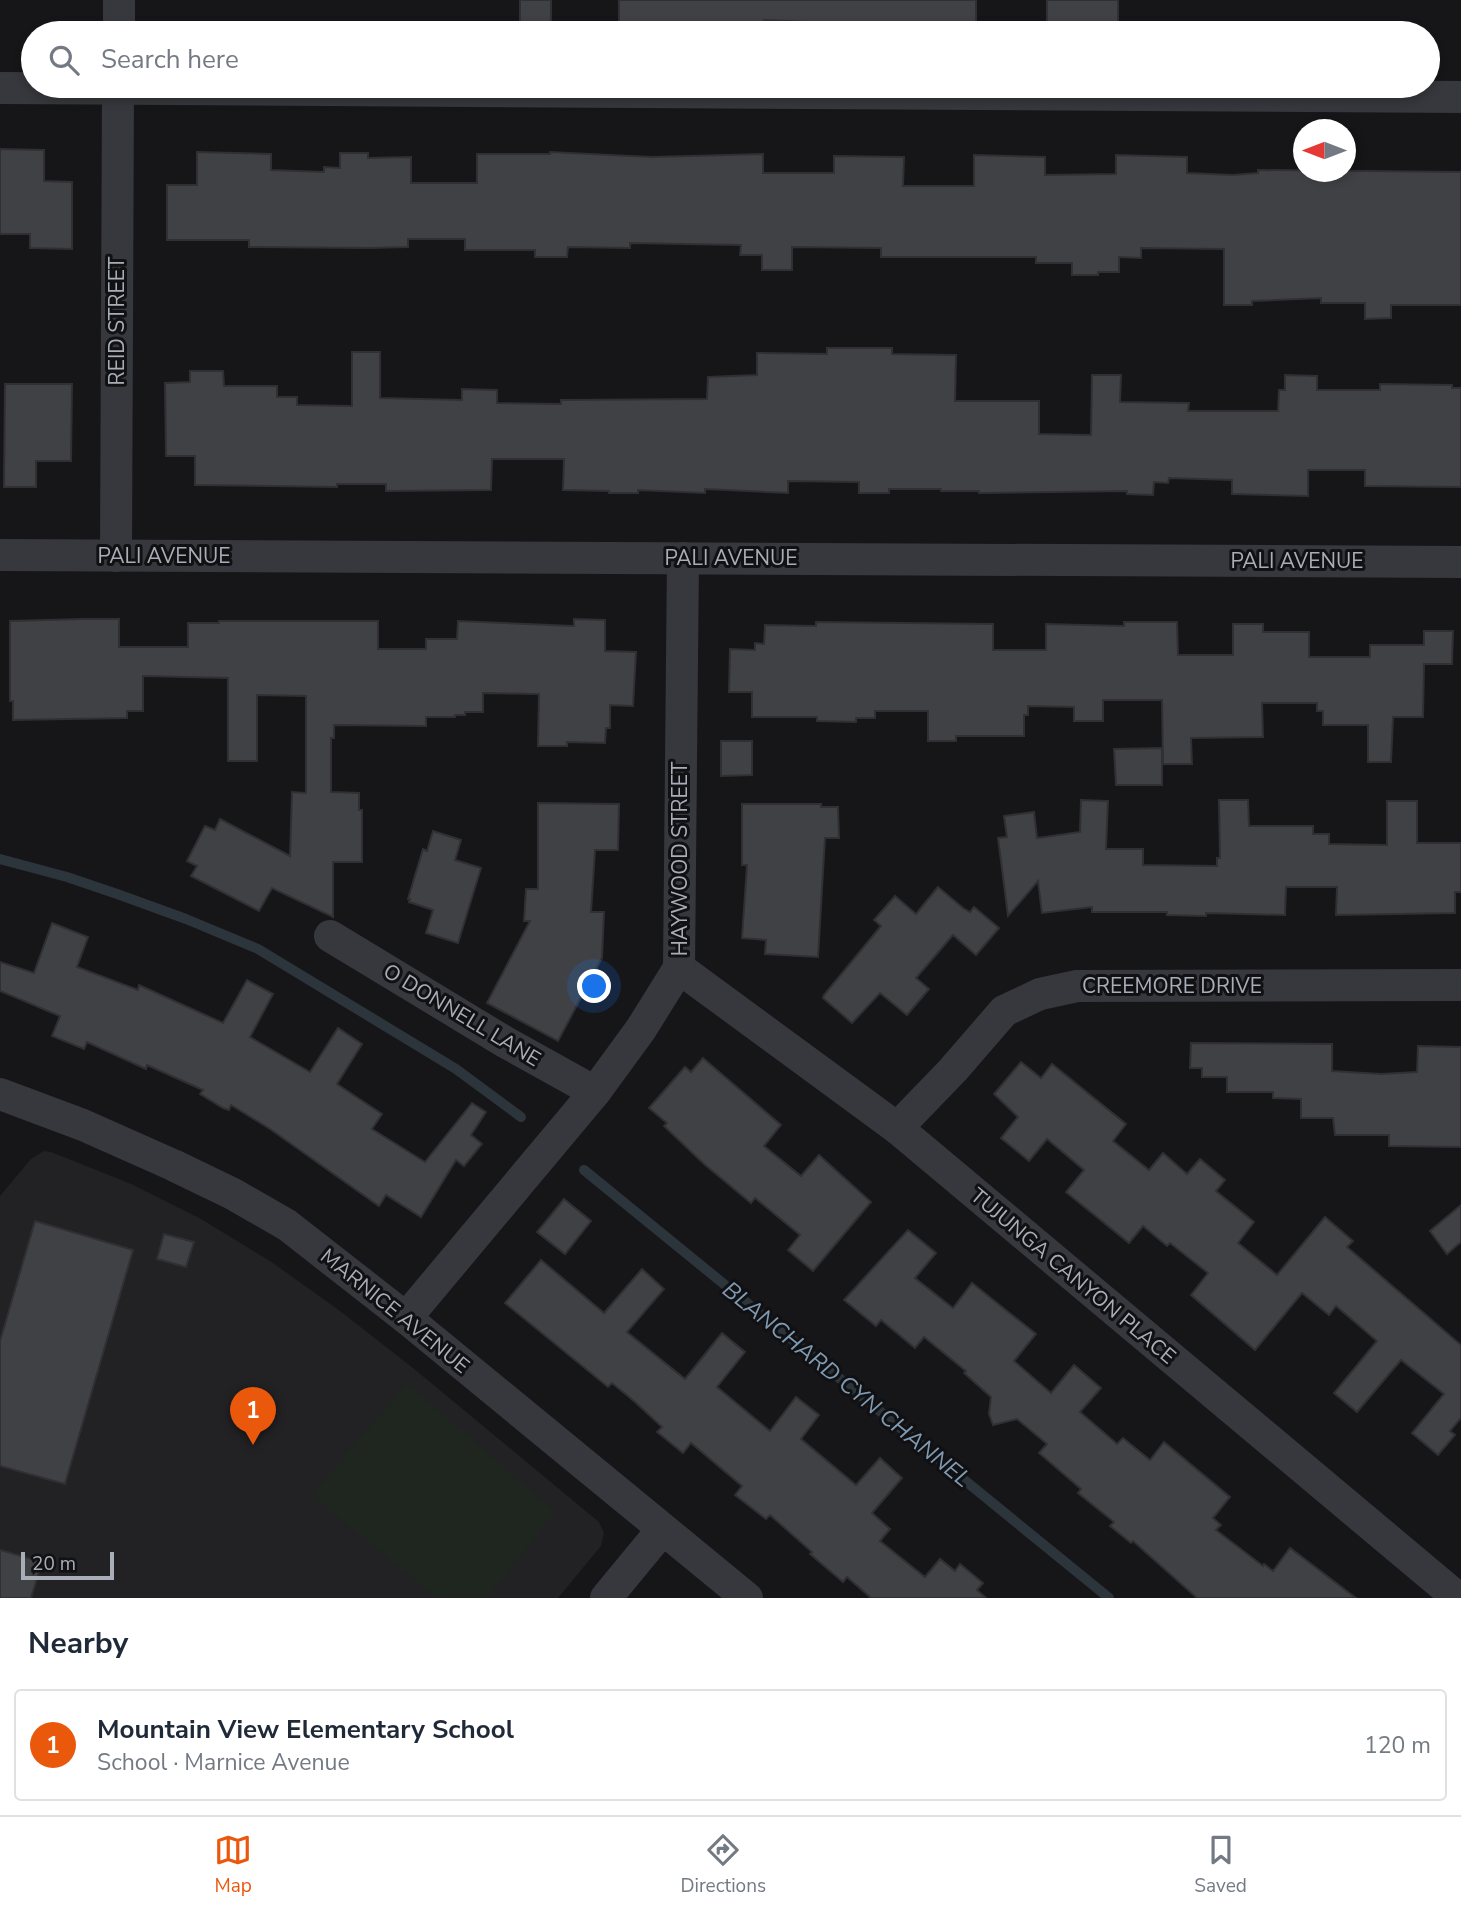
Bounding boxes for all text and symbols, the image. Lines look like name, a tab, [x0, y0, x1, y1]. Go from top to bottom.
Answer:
search box	[21, 21, 1440, 98]
icon: search	[45, 41, 83, 79]
text: Search here	[101, 42, 239, 77]
north arrow	[1293, 119, 1356, 182]
street label: REID STREET	[103, 256, 131, 385]
street label: PALI AVENUE	[97, 542, 231, 570]
street label: PALI AVENUE	[664, 544, 798, 572]
street label: PALI AVENUE	[1230, 547, 1364, 575]
street label: HAYWOOD STREET	[666, 761, 694, 956]
street label: O DONNELL LANE	[378, 957, 546, 1073]
your location	[577, 969, 611, 1003]
street label: CREEMORE DRIVE	[1082, 972, 1262, 1000]
street label: TUJUNGA CANYON PLACE	[964, 1182, 1182, 1370]
street label: MARNICE AVENUE	[315, 1242, 475, 1380]
water label: BLANCHARD CYN CHANNEL	[716, 1274, 977, 1494]
pin: 1	[230, 1387, 276, 1445]
scale bar	[21, 1549, 114, 1581]
text: 20 m	[32, 1551, 76, 1577]
text: Nearby	[28, 1623, 128, 1664]
text: Mountain View Elementary School	[97, 1712, 514, 1747]
text: 1	[46, 1730, 60, 1761]
text: 120 m	[1364, 1730, 1431, 1761]
text: School · Marnice Avenue	[97, 1747, 350, 1778]
tab: Map	[214, 1831, 252, 1899]
tab: Directions	[680, 1831, 766, 1899]
tab: Saved	[1194, 1831, 1247, 1899]

